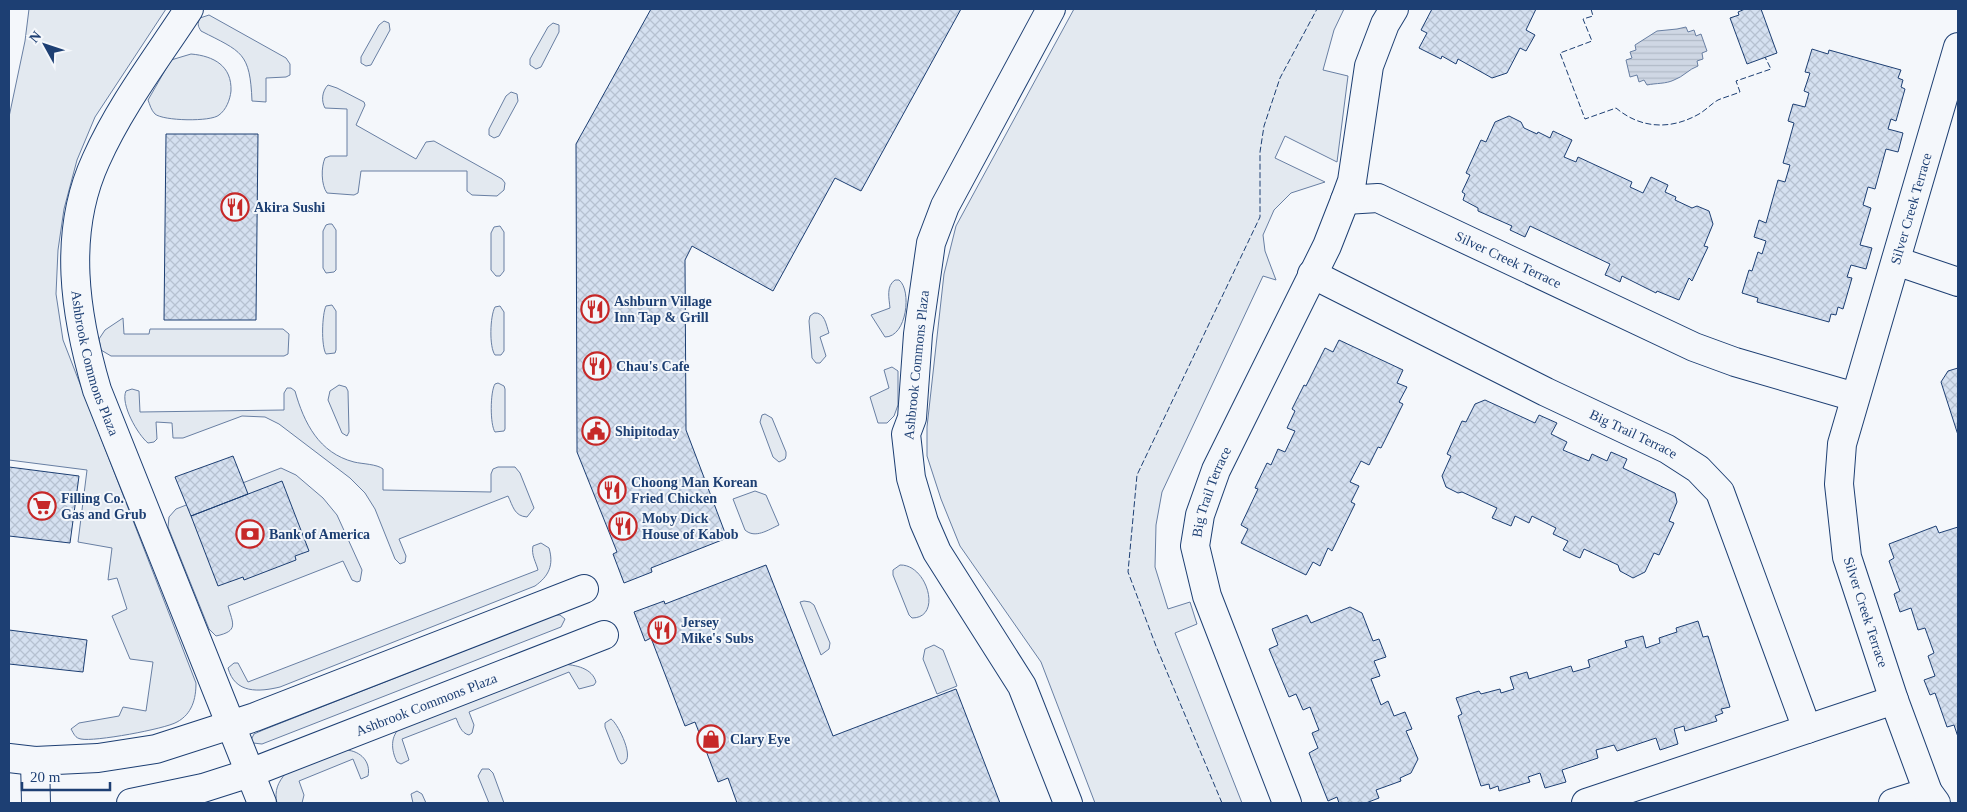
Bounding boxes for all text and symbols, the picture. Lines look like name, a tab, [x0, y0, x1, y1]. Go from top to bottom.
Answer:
north arrow	[20, 20, 70, 70]
text: N	[26, 28, 44, 46]
street label: Silver Creek Terrace	[1888, 151, 1935, 266]
restaurant icon: Akira Sushi	[220, 192, 250, 222]
place label: Akira Sushi	[254, 200, 325, 215]
street label: Silver Creek Terrace	[1453, 228, 1563, 291]
street label: Ashbrook Commons Plaza	[901, 289, 932, 440]
street label: Ashbrook Commons Plaza	[69, 290, 122, 439]
restaurant icon: Ashburn Village Inn Tap & Grill	[580, 294, 610, 324]
place label: Ashburn Village Inn Tap & Grill	[614, 294, 712, 325]
restaurant icon: Chau's Cafe	[582, 351, 612, 381]
place label: Chau's Cafe	[616, 359, 690, 374]
street label: Big Trail Terrace	[1587, 407, 1680, 462]
public building icon: Shipitoday	[581, 416, 611, 446]
place label: Shipitoday	[615, 424, 680, 439]
street label: Big Trail Terrace	[1190, 444, 1234, 538]
restaurant icon: Choong Man Korean Fried Chicken	[597, 475, 627, 505]
place label: Choong Man Korean Fried Chicken	[631, 475, 758, 506]
supermarket icon: Filling Co. Gas and Grub	[27, 491, 57, 521]
place label: Filling Co. Gas and Grub	[61, 491, 147, 522]
restaurant icon: Moby Dick House of Kabob	[608, 511, 638, 541]
place label: Moby Dick House of Kabob	[642, 511, 739, 542]
bank icon: Bank of America	[235, 519, 265, 549]
place label: Bank of America	[269, 527, 370, 542]
street label: Silver Creek Terrace	[1841, 555, 1890, 669]
restaurant icon: Jersey Mike's Subs	[647, 615, 677, 645]
place label: Jersey Mike's Subs	[681, 615, 754, 646]
street label: Ashbrook Commons Plaza	[354, 670, 500, 739]
shop icon: Clary Eye	[696, 724, 726, 754]
place label: Clary Eye	[730, 732, 790, 747]
scale bar	[22, 760, 110, 792]
text: 20 m	[30, 769, 61, 785]

